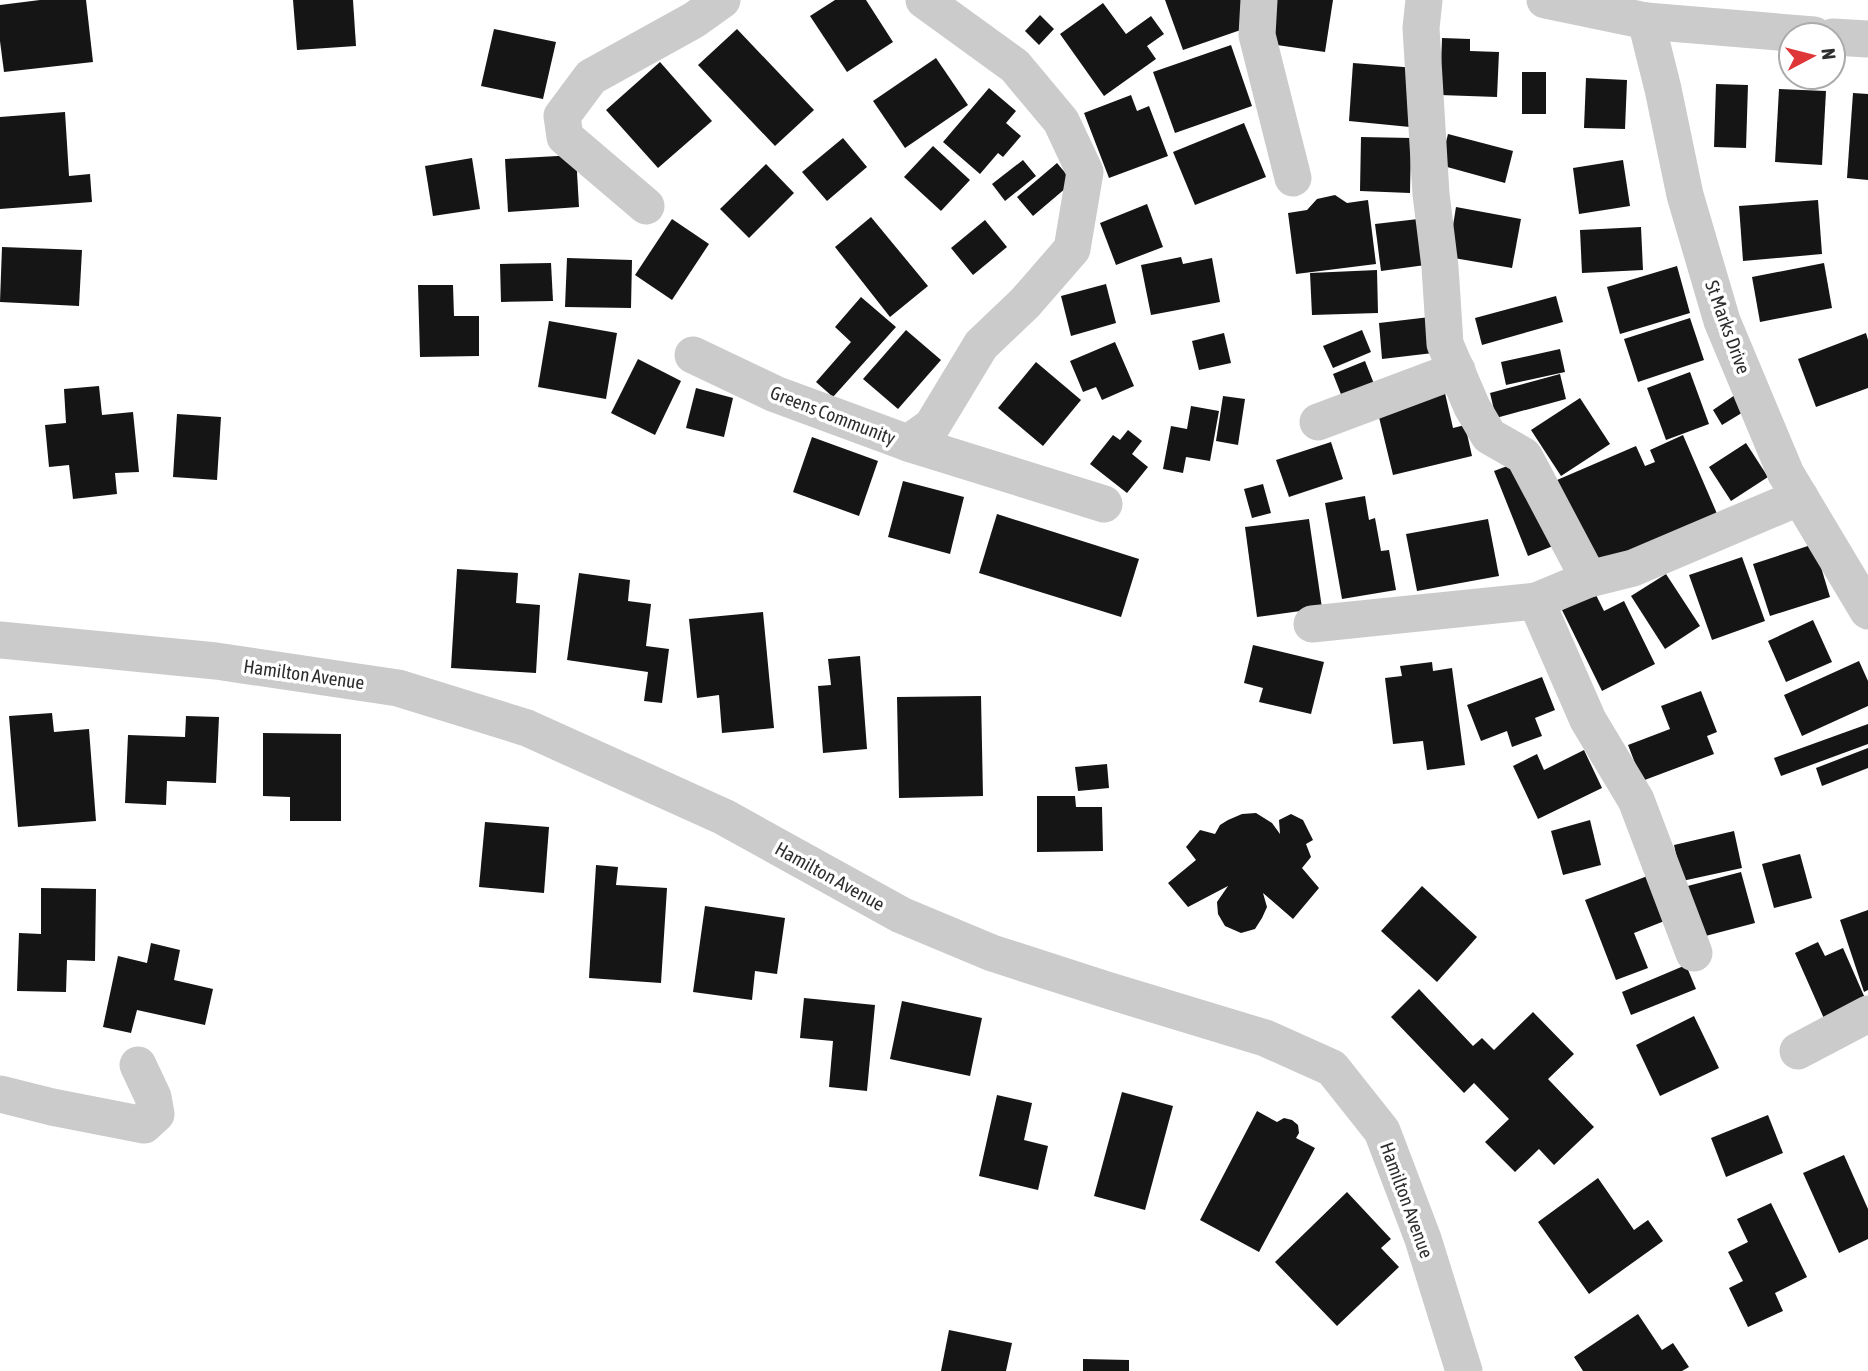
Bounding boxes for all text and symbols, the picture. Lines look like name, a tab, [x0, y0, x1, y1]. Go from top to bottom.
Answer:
north arrow	[1777, 21, 1847, 91]
text: N	[1817, 47, 1840, 61]
street label: St Marks Drive	[1701, 277, 1755, 377]
street label: Greens Community	[767, 381, 899, 449]
street label: Hamilton Avenue	[242, 655, 366, 693]
street label: Hamilton Avenue	[771, 837, 889, 915]
street label: Hamilton Avenue	[1376, 1139, 1438, 1261]

